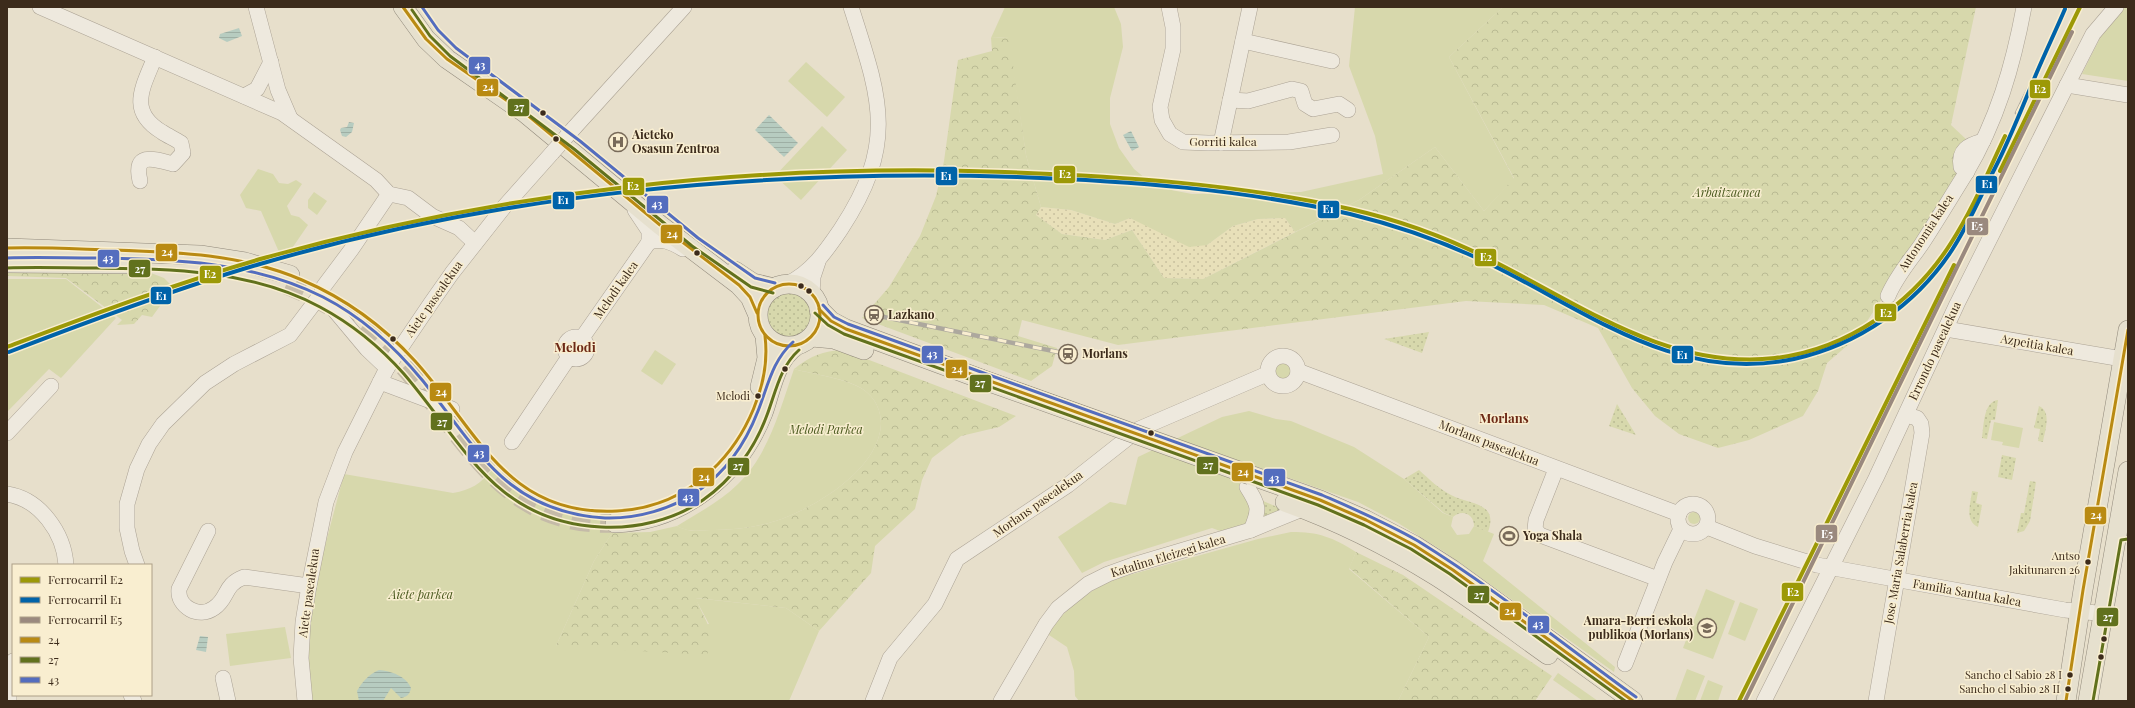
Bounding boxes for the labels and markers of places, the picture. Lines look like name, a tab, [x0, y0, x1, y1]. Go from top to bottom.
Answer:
unlabelled marker	[538, 108, 548, 118]
place label: Aieteko Osasun Zentroa	[631, 126, 720, 156]
hospital icon: Aieteko Osasun Zentroa	[607, 131, 629, 153]
unlabelled marker	[551, 134, 561, 144]
unlabelled marker	[692, 248, 702, 258]
unlabelled marker	[796, 281, 806, 291]
unlabelled marker	[804, 286, 814, 296]
station icon: Lazkano	[863, 304, 885, 326]
place label: Lazkano	[888, 306, 935, 322]
unlabelled marker	[388, 334, 398, 344]
station icon: Morlans	[1057, 343, 1079, 365]
place label: Morlans	[1082, 345, 1128, 361]
unlabelled marker	[780, 364, 790, 374]
place label: Melodi	[716, 388, 750, 403]
marker: Melodi	[753, 391, 763, 401]
unlabelled marker	[1146, 428, 1156, 438]
sports icon: Yoga Shala	[1498, 525, 1520, 547]
place label: Yoga Shala	[1522, 527, 1583, 543]
place label: Antso Jakitunaren 26	[2008, 548, 2080, 577]
marker: Antso Jakitunaren 26	[2083, 557, 2093, 567]
place label: Amara-Berri eskola publikoa (Morlans)	[1583, 612, 1694, 642]
school or university icon: Amara-Berri eskola publikoa (Morlans)	[1696, 617, 1718, 639]
unlabelled marker	[2099, 634, 2109, 644]
unlabelled marker	[2096, 652, 2106, 662]
place label: Sancho el Sabio 28 I	[1965, 667, 2062, 682]
marker: Sancho el Sabio 28 I	[2065, 670, 2075, 680]
place label: Sancho el Sabio 28 II	[1959, 681, 2060, 696]
marker: Sancho el Sabio 28 II	[2063, 684, 2073, 694]

